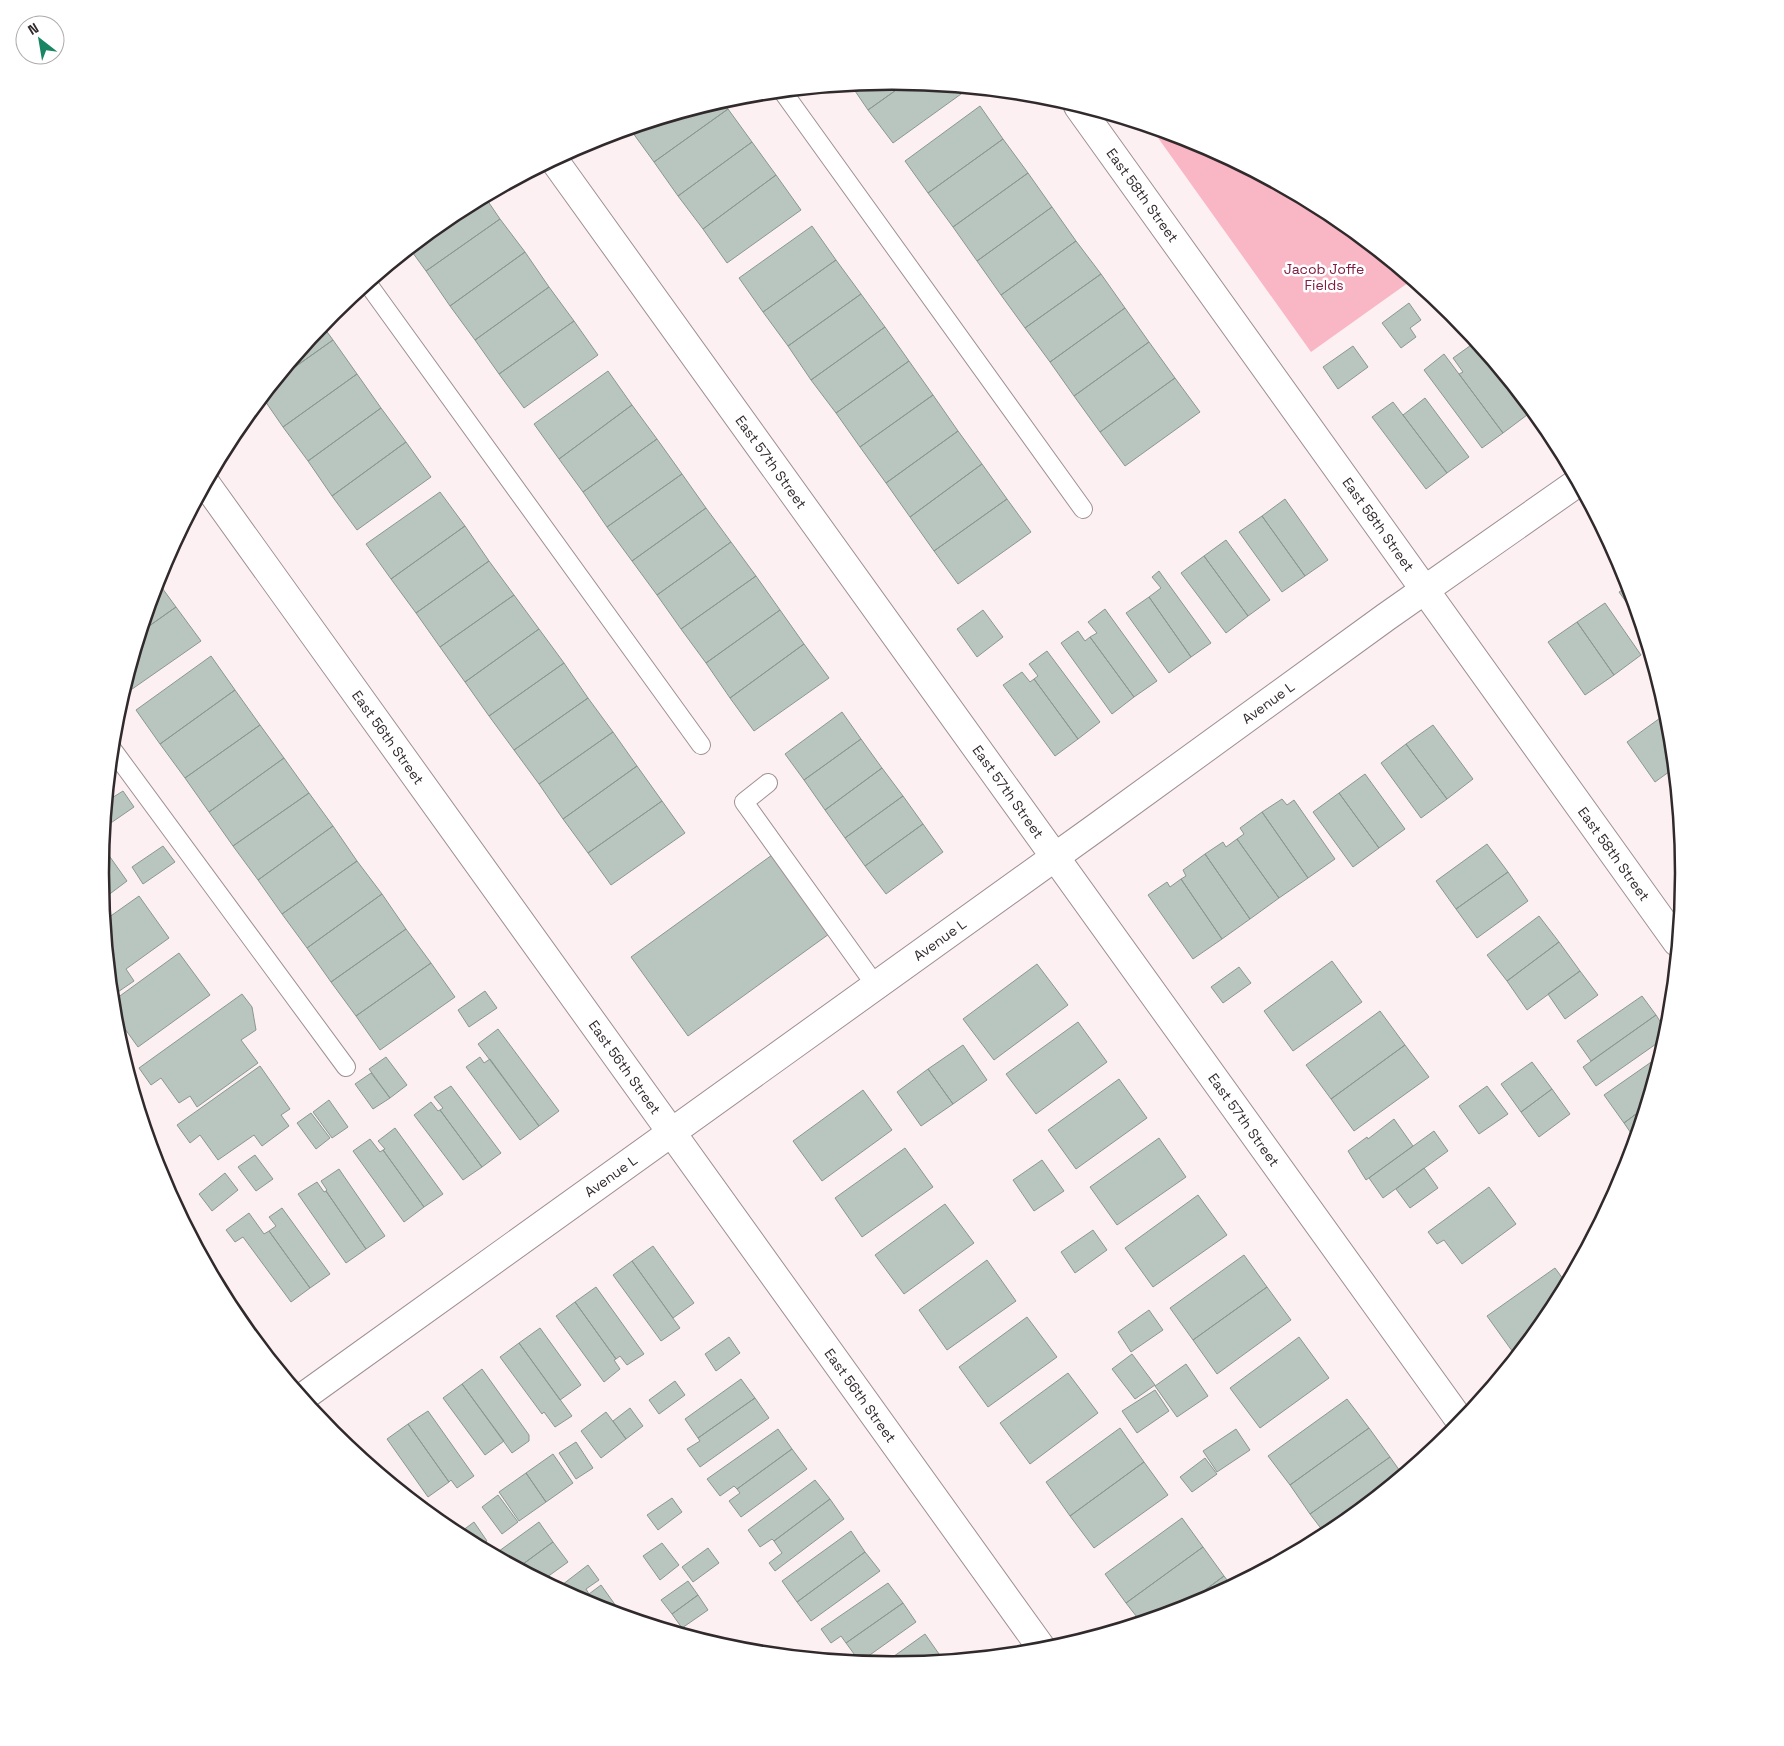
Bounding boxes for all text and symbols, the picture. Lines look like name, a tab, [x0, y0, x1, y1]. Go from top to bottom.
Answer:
north arrow	[15, 15, 65, 65]
text: N	[25, 19, 42, 39]
street label: East 58th Street	[1102, 145, 1182, 246]
park label: Jacob Joffe Fields	[1284, 260, 1364, 294]
street label: East 57th Street	[731, 412, 811, 512]
street label: East 58th Street	[1338, 474, 1418, 575]
street label: Avenue L	[1238, 677, 1298, 728]
street label: East 56th Street	[348, 687, 428, 788]
street label: East 57th Street	[968, 742, 1048, 842]
street label: East 58th Street	[1574, 803, 1654, 905]
street label: Avenue L	[910, 914, 970, 965]
street label: East 56th Street	[585, 1017, 665, 1118]
street label: East 57th Street	[1204, 1070, 1283, 1170]
street label: Avenue L	[581, 1151, 641, 1201]
street label: East 56th Street	[820, 1345, 900, 1446]

